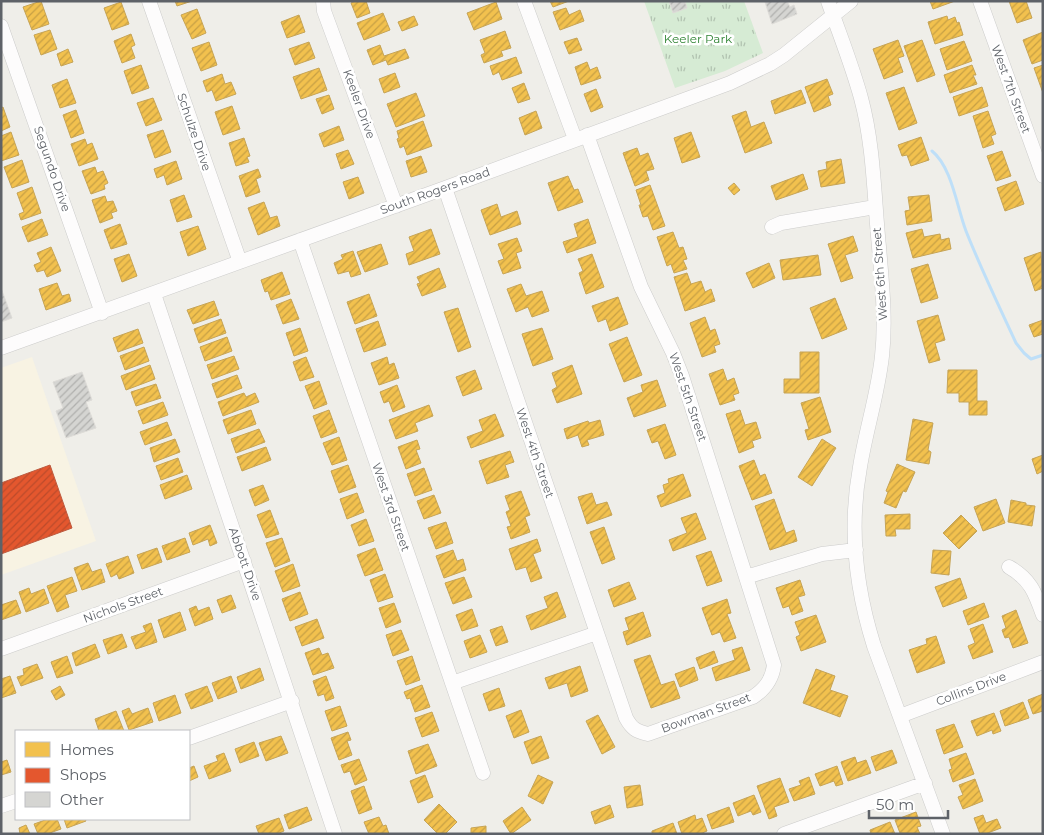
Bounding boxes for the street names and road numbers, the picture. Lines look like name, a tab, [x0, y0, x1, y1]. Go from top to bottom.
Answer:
street label: West 7th Street	[989, 43, 1034, 135]
street label: Keeler Drive	[340, 67, 379, 141]
street label: Schulze Drive	[174, 91, 215, 173]
street label: Segundo Drive	[31, 124, 74, 213]
street label: South Rogers Road	[378, 164, 492, 217]
street label: West 6th Street	[869, 227, 890, 321]
street label: West 5th Street	[666, 350, 711, 443]
street label: West 4th Street	[513, 406, 558, 500]
street label: West 3rd Street	[369, 461, 414, 553]
street label: Abbott Drive	[226, 525, 265, 602]
street label: Nichols Street	[81, 583, 165, 626]
street label: Collins Drive	[934, 668, 1008, 709]
street label: Bowman Street	[659, 689, 753, 736]

